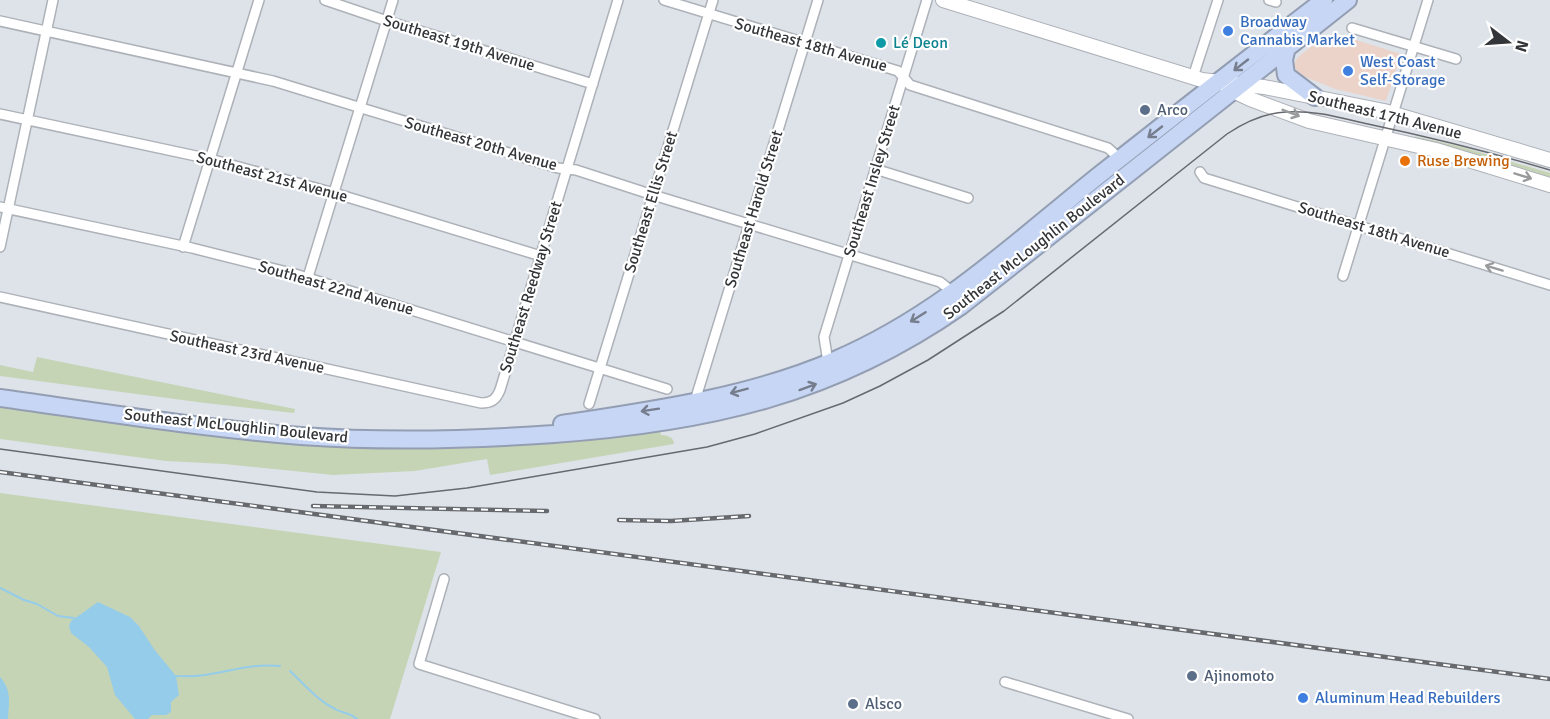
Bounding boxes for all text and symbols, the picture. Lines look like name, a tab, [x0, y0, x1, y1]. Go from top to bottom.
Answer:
street label: Southeast 19th Avenue	[381, 10, 537, 76]
place label: Broadway Cannabis Market	[1240, 12, 1355, 50]
north arrow	[1478, 12, 1538, 72]
street label: Southeast 18th Avenue	[732, 14, 890, 76]
marker: Broadway Cannabis Market	[1221, 24, 1235, 38]
place label: Lé Deon	[893, 33, 948, 53]
marker: Lé Deon	[874, 36, 888, 50]
text: N	[1510, 38, 1533, 54]
place label: West Coast Self-Storage	[1360, 52, 1445, 90]
one-way arrow	[1233, 58, 1249, 71]
marker: West Coast Self-Storage	[1341, 64, 1355, 78]
street label: Southeast 17th Avenue	[1306, 86, 1464, 144]
place label: Arco	[1157, 100, 1188, 120]
street label: Southeast Insley Street	[839, 102, 905, 259]
marker: Arco	[1138, 103, 1152, 117]
one-way arrow	[1281, 109, 1299, 120]
street label: Southeast 20th Avenue	[402, 113, 560, 175]
one-way arrow	[1147, 126, 1163, 139]
street label: Southeast Harold Street	[721, 127, 788, 290]
street label: Southeast Ellis Street	[620, 128, 682, 275]
street label: Southeast 21st Avenue	[194, 147, 350, 207]
place label: Ruse Brewing	[1417, 151, 1510, 171]
marker: Ruse Brewing	[1398, 154, 1412, 168]
street label: Southeast McLoughlin Boulevard	[939, 170, 1129, 324]
one-way arrow	[1513, 171, 1532, 182]
street label: Southeast 18th Avenue	[1296, 197, 1452, 263]
street label: Southeast Reedway Street	[495, 198, 567, 375]
street label: Southeast 22nd Avenue	[256, 256, 416, 320]
one-way arrow	[1485, 262, 1504, 273]
one-way arrow	[910, 311, 927, 323]
street label: Southeast 23rd Avenue	[168, 326, 326, 378]
one-way arrow	[798, 380, 817, 391]
one-way arrow	[730, 386, 749, 398]
street label: Southeast McLoughlin Boulevard	[123, 404, 349, 448]
one-way arrow	[640, 405, 660, 416]
place label: Ajinomoto	[1204, 666, 1274, 686]
marker: Ajinomoto	[1185, 669, 1199, 683]
place label: Aluminum Head Rebuilders	[1315, 688, 1500, 708]
marker: Aluminum Head Rebuilders	[1296, 691, 1310, 705]
place label: Alsco	[865, 694, 902, 714]
marker: Alsco	[846, 697, 860, 711]

